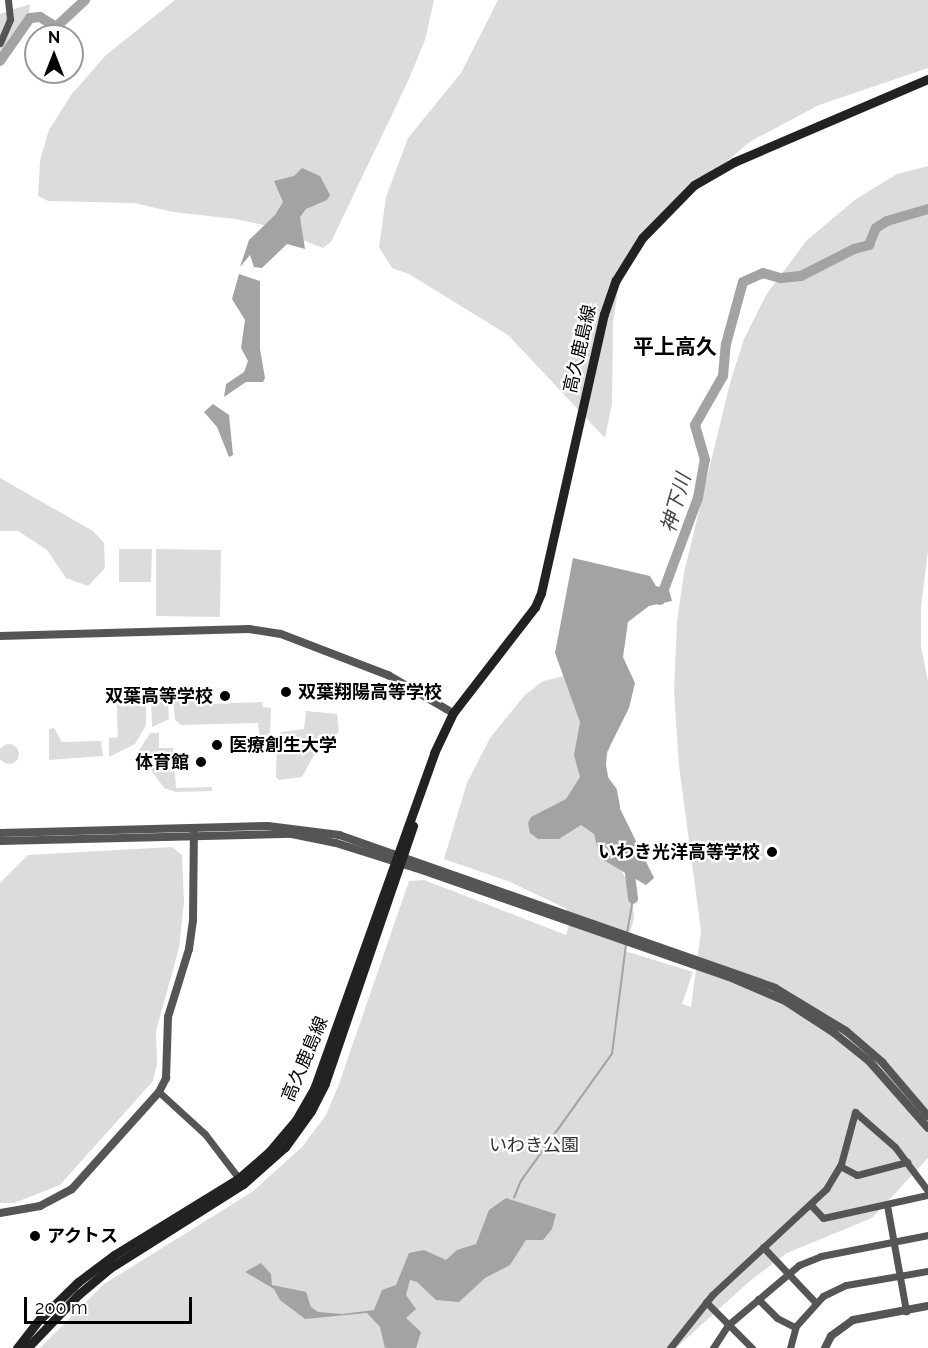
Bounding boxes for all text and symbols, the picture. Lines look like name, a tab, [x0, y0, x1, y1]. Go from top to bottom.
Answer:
north arrow	[24, 24, 84, 84]
text: N	[48, 28, 60, 47]
street label: 高久鹿島線	[559, 303, 601, 395]
district label: 平上高久	[633, 334, 717, 360]
water label: 神下川	[656, 471, 696, 535]
place label: 双葉翔陽高等学校	[298, 681, 442, 703]
place label: 双葉高等学校	[105, 685, 213, 707]
marker: 双葉翔陽高等学校	[279, 685, 293, 699]
marker: 双葉高等学校	[218, 689, 232, 703]
place label: 医療創生大学	[229, 734, 337, 756]
marker: 医療創生大学	[210, 738, 224, 752]
place label: 体育館	[135, 751, 189, 773]
marker: 体育館	[194, 755, 208, 769]
place label: いわき光洋高等学校	[598, 841, 760, 863]
marker: いわき光洋高等学校	[765, 845, 779, 859]
street label: 高久鹿島線	[277, 1013, 333, 1105]
park label: いわき公園	[489, 1134, 579, 1156]
place label: アクトス	[47, 1225, 119, 1247]
marker: アクトス	[28, 1229, 42, 1243]
scale bar	[27, 1285, 195, 1323]
text: 200 m	[35, 1297, 88, 1318]

